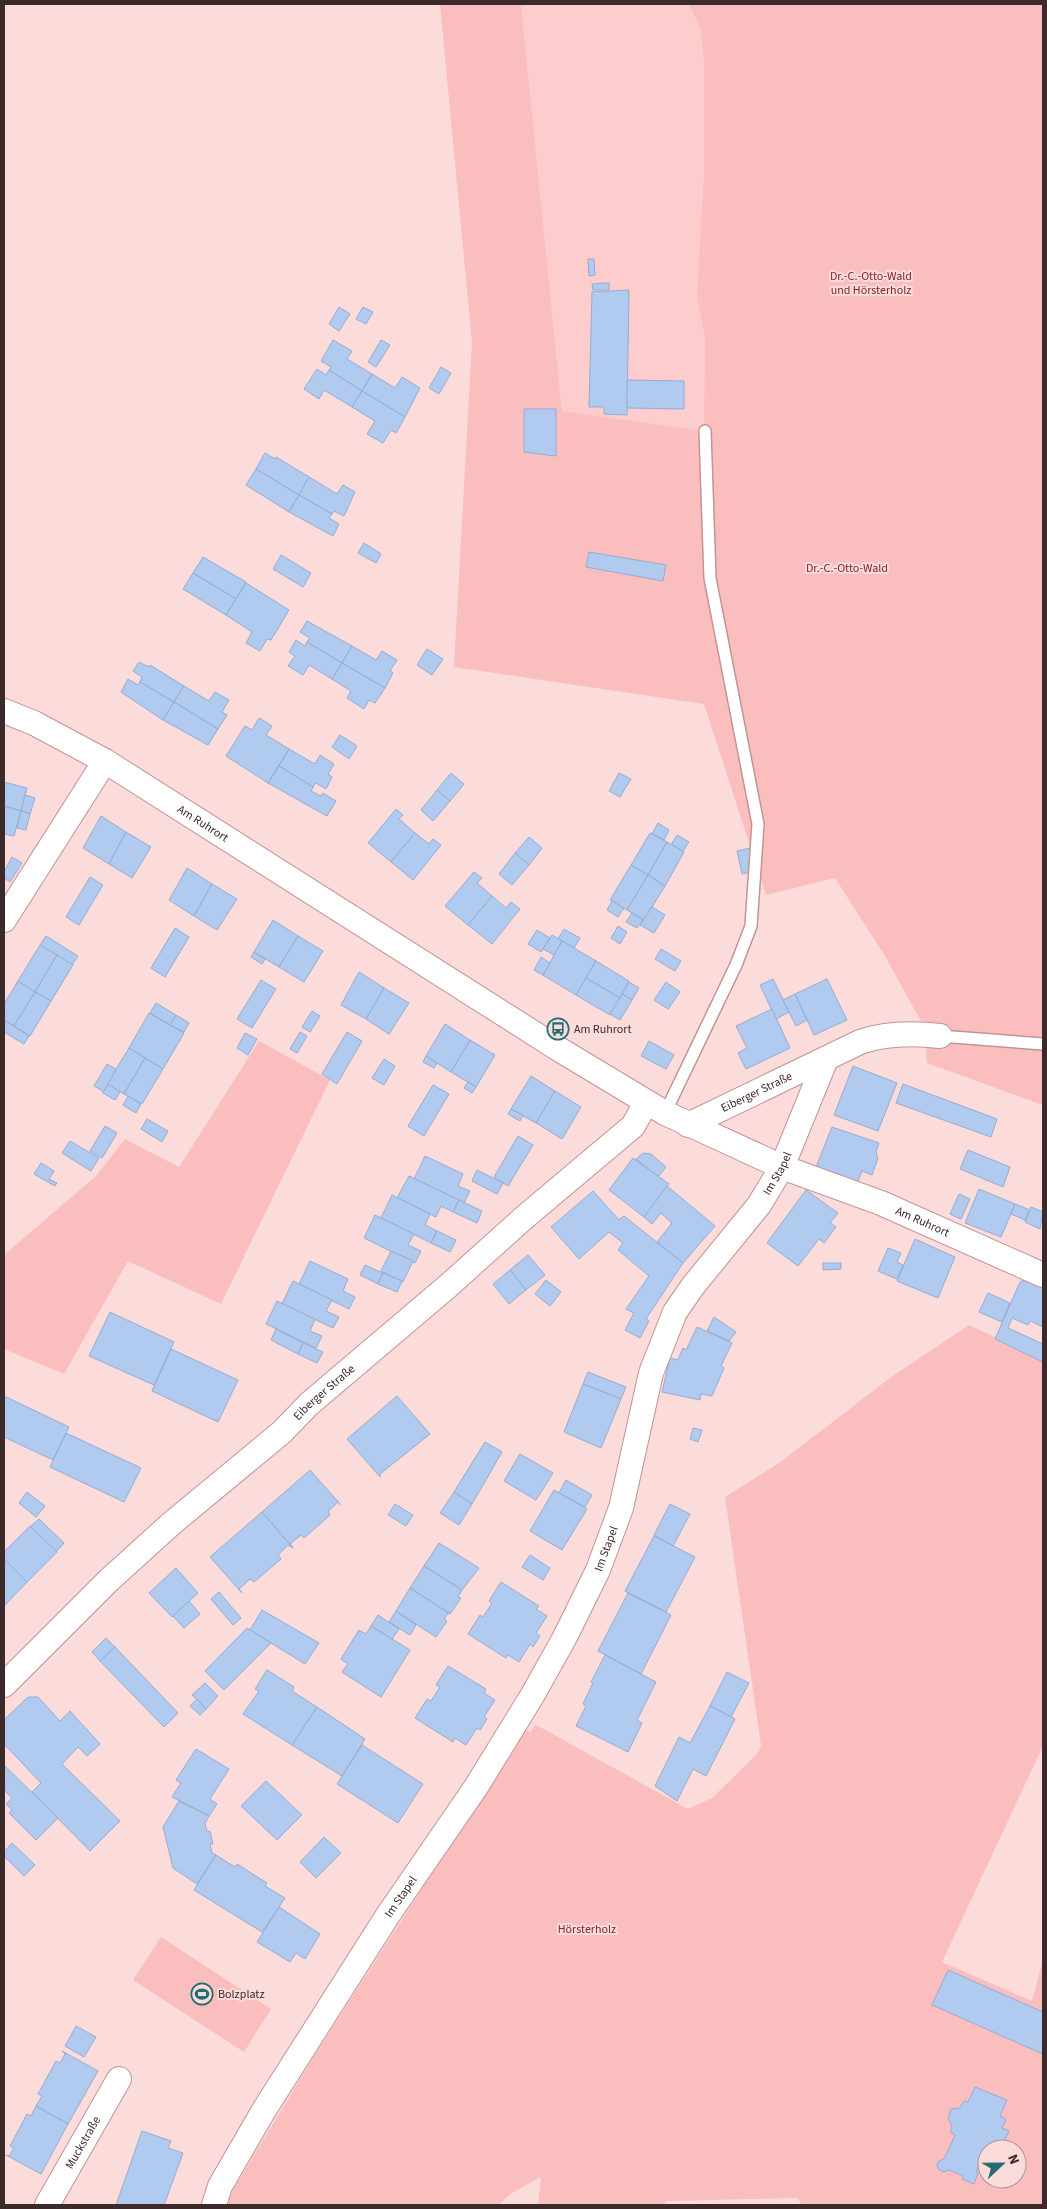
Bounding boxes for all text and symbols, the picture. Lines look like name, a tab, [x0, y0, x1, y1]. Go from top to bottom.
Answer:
park label: Dr.-C.-Otto-Wald und Hörsterholz	[830, 268, 912, 299]
park label: Dr.-C.-Otto-Wald	[806, 560, 888, 577]
street label: Am Ruhrort	[174, 801, 232, 846]
bus stop icon: Am Ruhrort	[546, 1017, 570, 1041]
place label: Am Ruhrort	[574, 1021, 632, 1038]
street label: Eiberger Straße	[718, 1068, 795, 1117]
street label: Im Stapel	[759, 1149, 796, 1199]
street label: Am Ruhrort	[893, 1202, 952, 1241]
street label: Eiberger Straße	[290, 1361, 359, 1424]
street label: Im Stapel	[590, 1524, 623, 1574]
street label: Im Stapel	[381, 1873, 421, 1921]
park label: Hörsterholz	[558, 1921, 616, 1938]
sports icon: Bolzplatz	[190, 1982, 214, 2006]
place label: Bolzplatz	[218, 1986, 264, 2003]
street label: Muckstraße	[61, 2113, 105, 2172]
north arrow	[977, 2139, 1027, 2189]
text: N	[1002, 2151, 1024, 2168]

